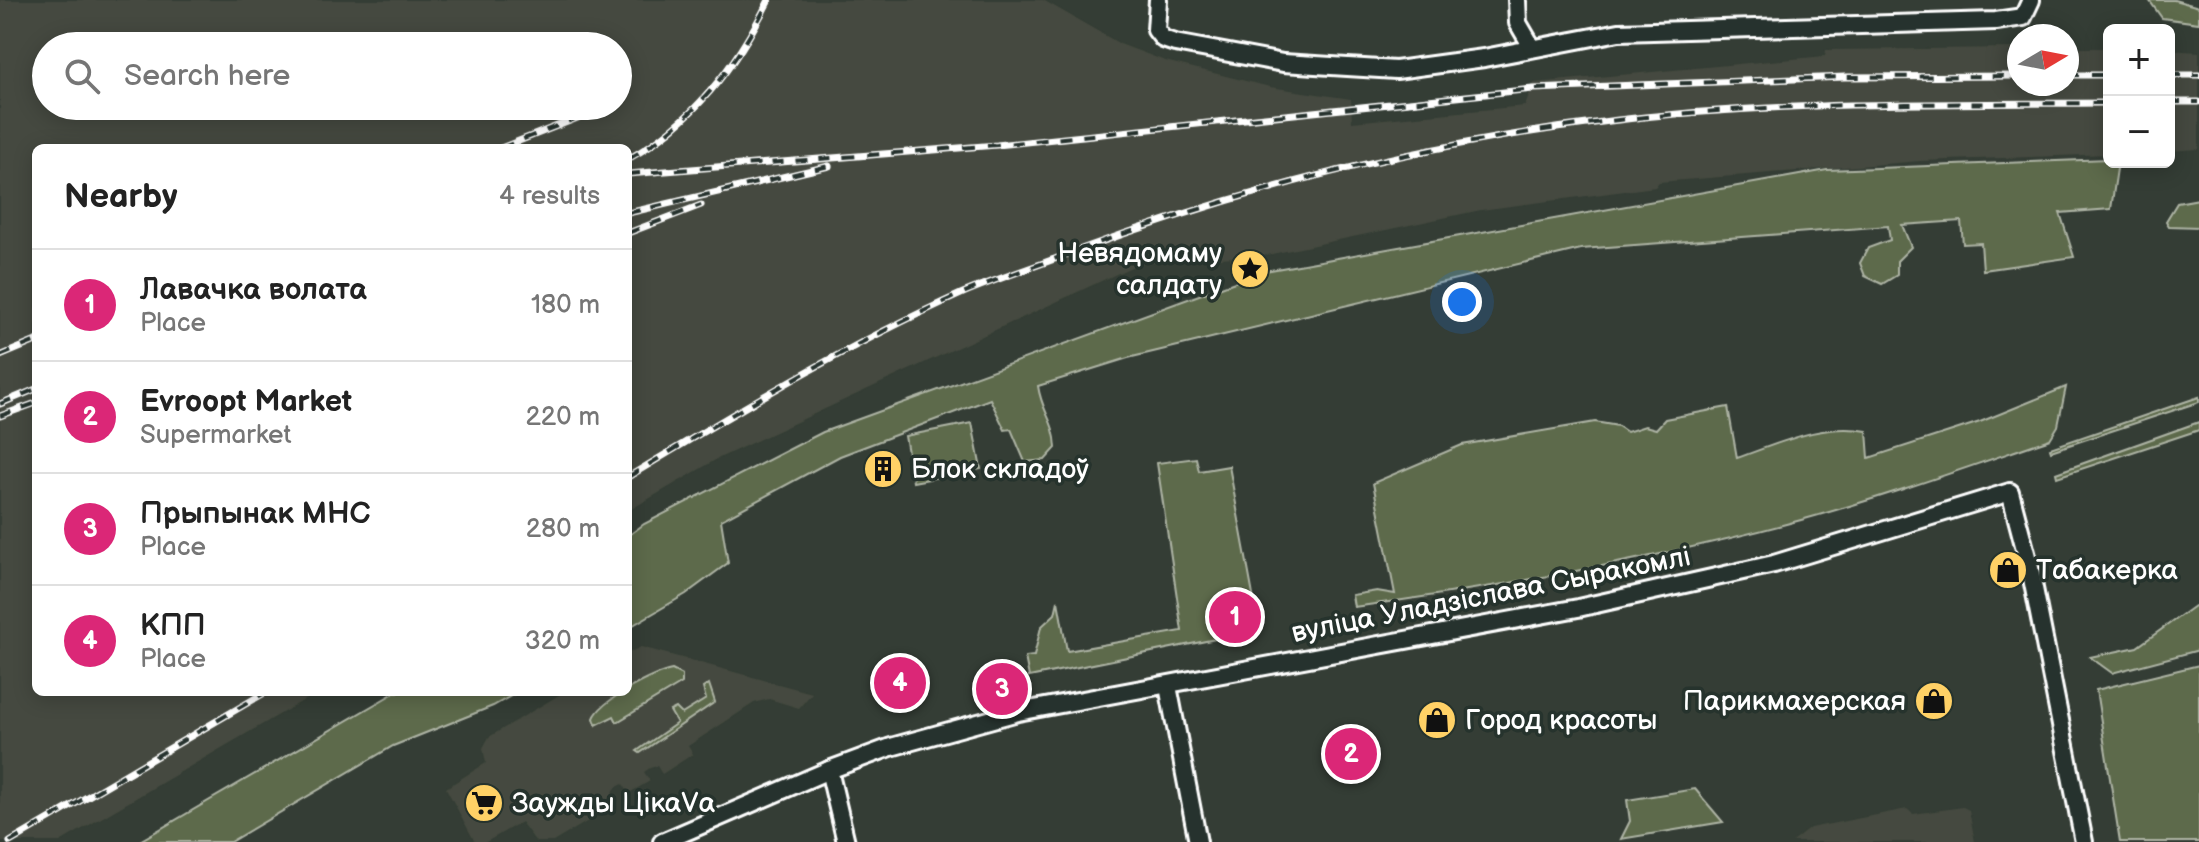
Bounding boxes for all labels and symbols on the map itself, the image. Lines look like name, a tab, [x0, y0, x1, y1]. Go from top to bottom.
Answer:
north arrow	[2007, 24, 2079, 96]
place label: Невядомаму салдату	[1057, 237, 1222, 302]
place icon: Невядомаму салдату	[1229, 248, 1271, 290]
your location	[1442, 282, 1482, 322]
building icon: Блок складоў	[862, 448, 904, 490]
place label: Блок складоў	[911, 453, 1089, 486]
street label: вуліца Уладзіслава Сыракомлі	[1289, 540, 1693, 650]
shop icon: Табакерка	[1987, 549, 2029, 591]
place label: Табакерка	[2036, 554, 2178, 587]
pin: 1	[1209, 587, 1261, 647]
pin: 4	[874, 653, 926, 713]
pin: 3	[976, 659, 1028, 719]
shop icon: Парикмахерская	[1913, 680, 1955, 722]
place label: Парикмахерская	[1683, 685, 1906, 718]
shop icon: Город красоты	[1416, 699, 1458, 741]
place label: Город красоты	[1465, 704, 1657, 737]
pin: 2	[1325, 724, 1377, 784]
supermarket icon: Заужды ЦікаVа	[463, 782, 505, 824]
place label: Заужды ЦікаVа	[512, 787, 716, 820]

